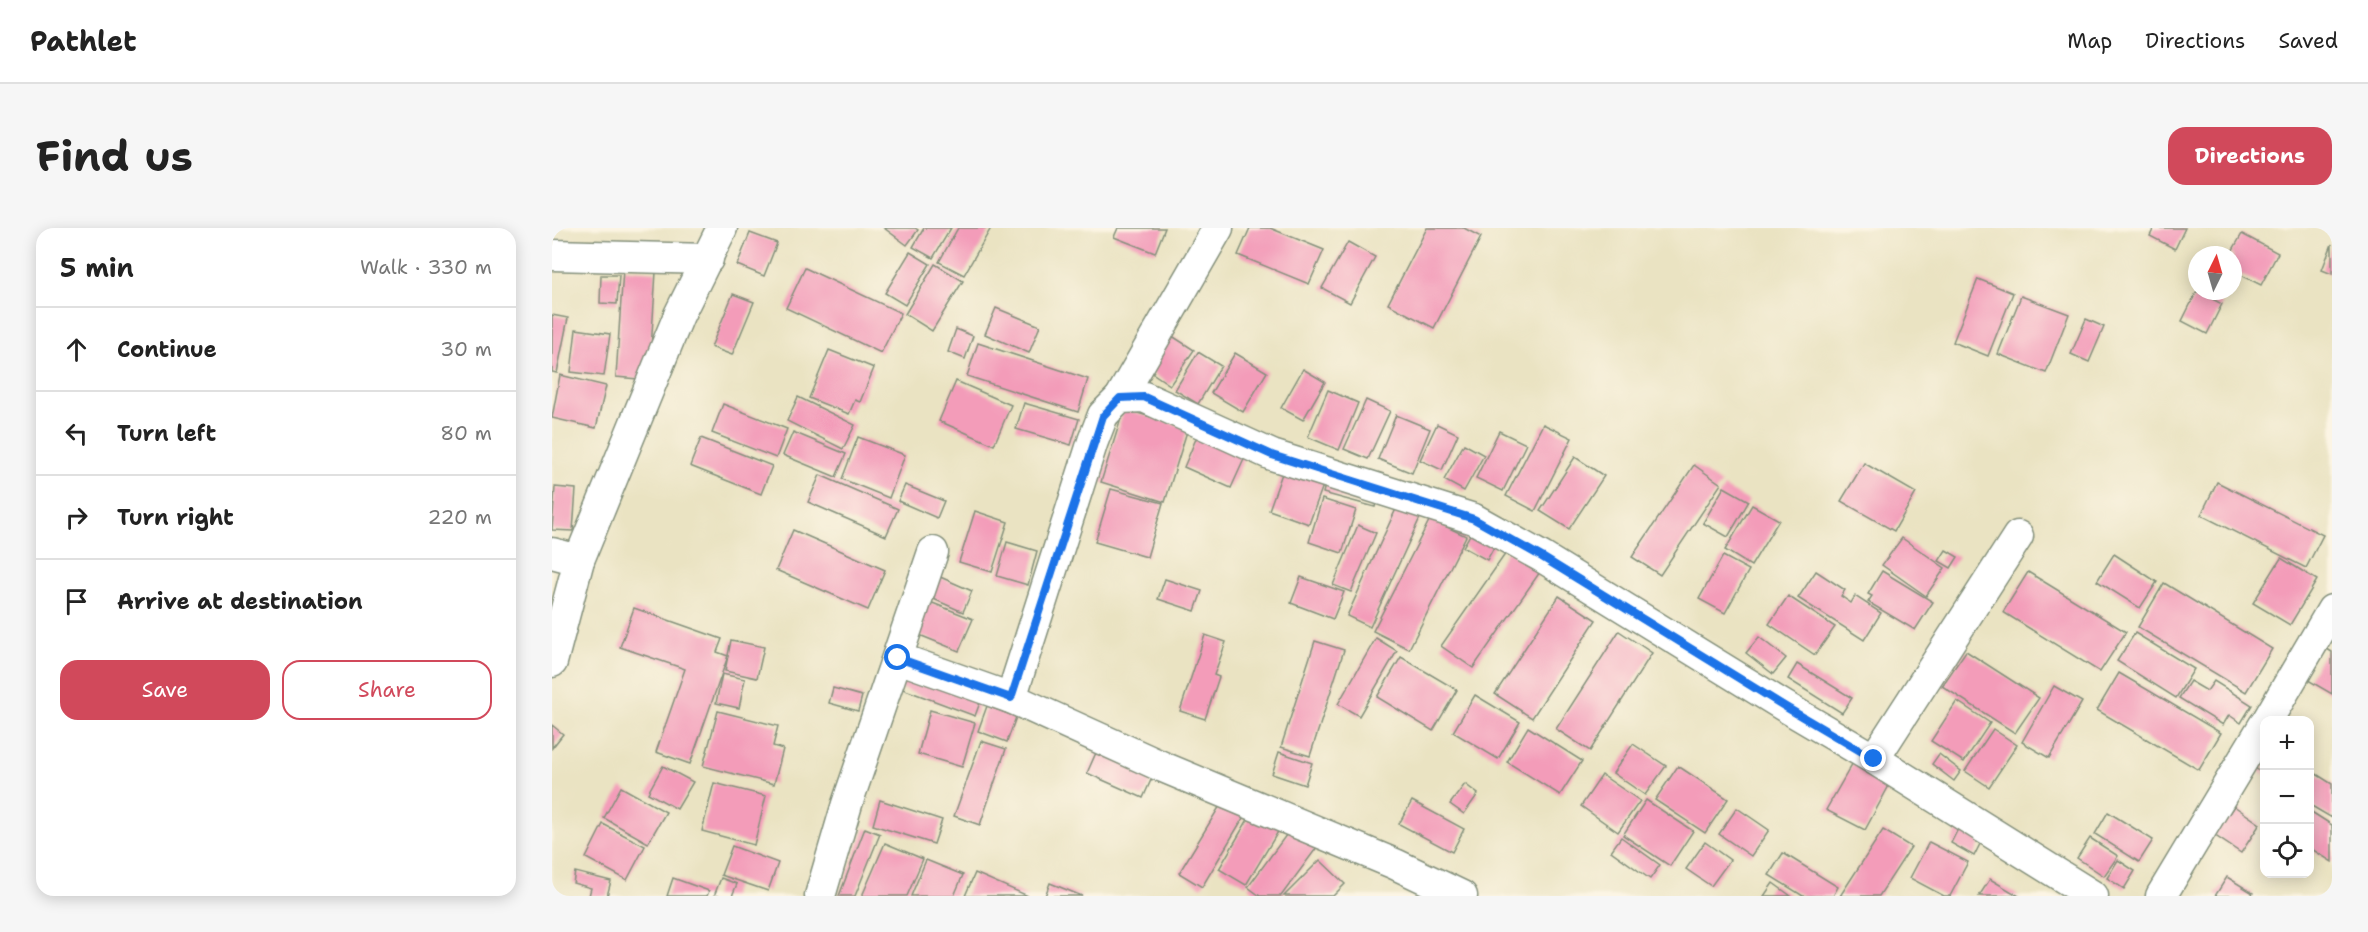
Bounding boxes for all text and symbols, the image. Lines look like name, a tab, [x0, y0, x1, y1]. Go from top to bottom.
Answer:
text: Pathlet	[30, 22, 137, 60]
text: Map	[2067, 27, 2112, 55]
text: Directions	[2145, 27, 2245, 55]
text: Saved	[2278, 27, 2338, 55]
button: Directions	[2168, 127, 2332, 185]
text: Find us	[36, 128, 193, 184]
north arrow	[2188, 246, 2242, 300]
text: 5 min	[60, 250, 134, 285]
text: Walk · 330 m	[360, 254, 492, 280]
icon: ahead	[60, 333, 93, 366]
text: Continue	[117, 335, 217, 364]
text: 30 m	[440, 336, 492, 362]
icon: left	[60, 417, 93, 450]
text: Turn left	[117, 419, 216, 448]
text: 80 m	[440, 420, 492, 446]
icon: right	[60, 501, 93, 534]
text: Turn right	[117, 503, 234, 532]
text: 220 m	[428, 504, 492, 530]
icon: arrive	[60, 585, 93, 618]
text: Arrive at destination	[117, 587, 363, 616]
route start	[884, 644, 910, 670]
button: Save	[60, 660, 270, 720]
button: Share	[282, 660, 492, 720]
map controls	[2260, 716, 2314, 878]
button: +	[2260, 716, 2314, 770]
route end	[1860, 745, 1886, 771]
button: −	[2260, 770, 2314, 824]
button: locate	[2260, 824, 2314, 878]

